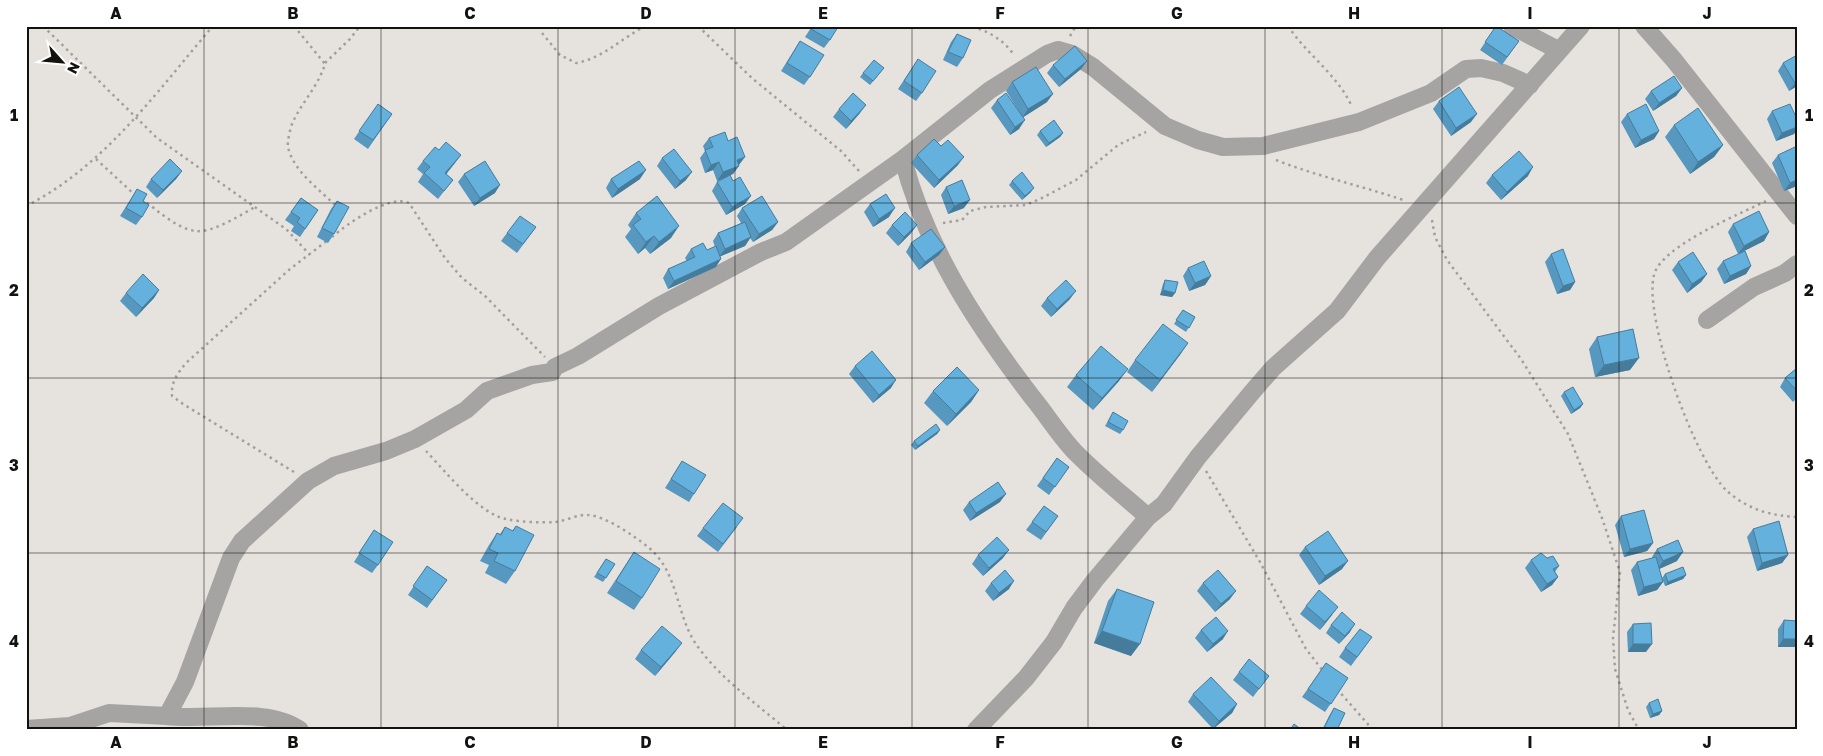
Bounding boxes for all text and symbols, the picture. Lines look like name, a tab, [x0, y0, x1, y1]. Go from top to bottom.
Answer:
text: A	[110, 3, 122, 23]
text: B	[287, 3, 299, 23]
text: C	[464, 3, 476, 23]
text: D	[640, 3, 652, 23]
text: E	[818, 3, 828, 23]
text: F	[995, 3, 1005, 23]
text: G	[1171, 3, 1183, 23]
text: H	[1348, 3, 1360, 23]
text: I	[1527, 3, 1533, 23]
text: J	[1702, 3, 1712, 23]
north arrow	[38, 38, 88, 88]
text: N	[64, 60, 84, 77]
text: 1	[10, 105, 18, 125]
text: 1	[1805, 105, 1813, 125]
text: 2	[9, 280, 19, 300]
text: 2	[1804, 280, 1814, 300]
text: 3	[9, 455, 19, 475]
text: 3	[1804, 455, 1814, 475]
text: 4	[9, 631, 19, 651]
text: 4	[1804, 631, 1814, 651]
text: A	[110, 732, 122, 752]
text: B	[287, 732, 299, 752]
text: C	[464, 732, 476, 752]
text: D	[640, 732, 652, 752]
text: E	[818, 732, 828, 752]
text: F	[995, 732, 1005, 752]
text: G	[1171, 732, 1183, 752]
text: H	[1348, 732, 1360, 752]
text: I	[1527, 732, 1533, 752]
text: J	[1702, 732, 1712, 752]

